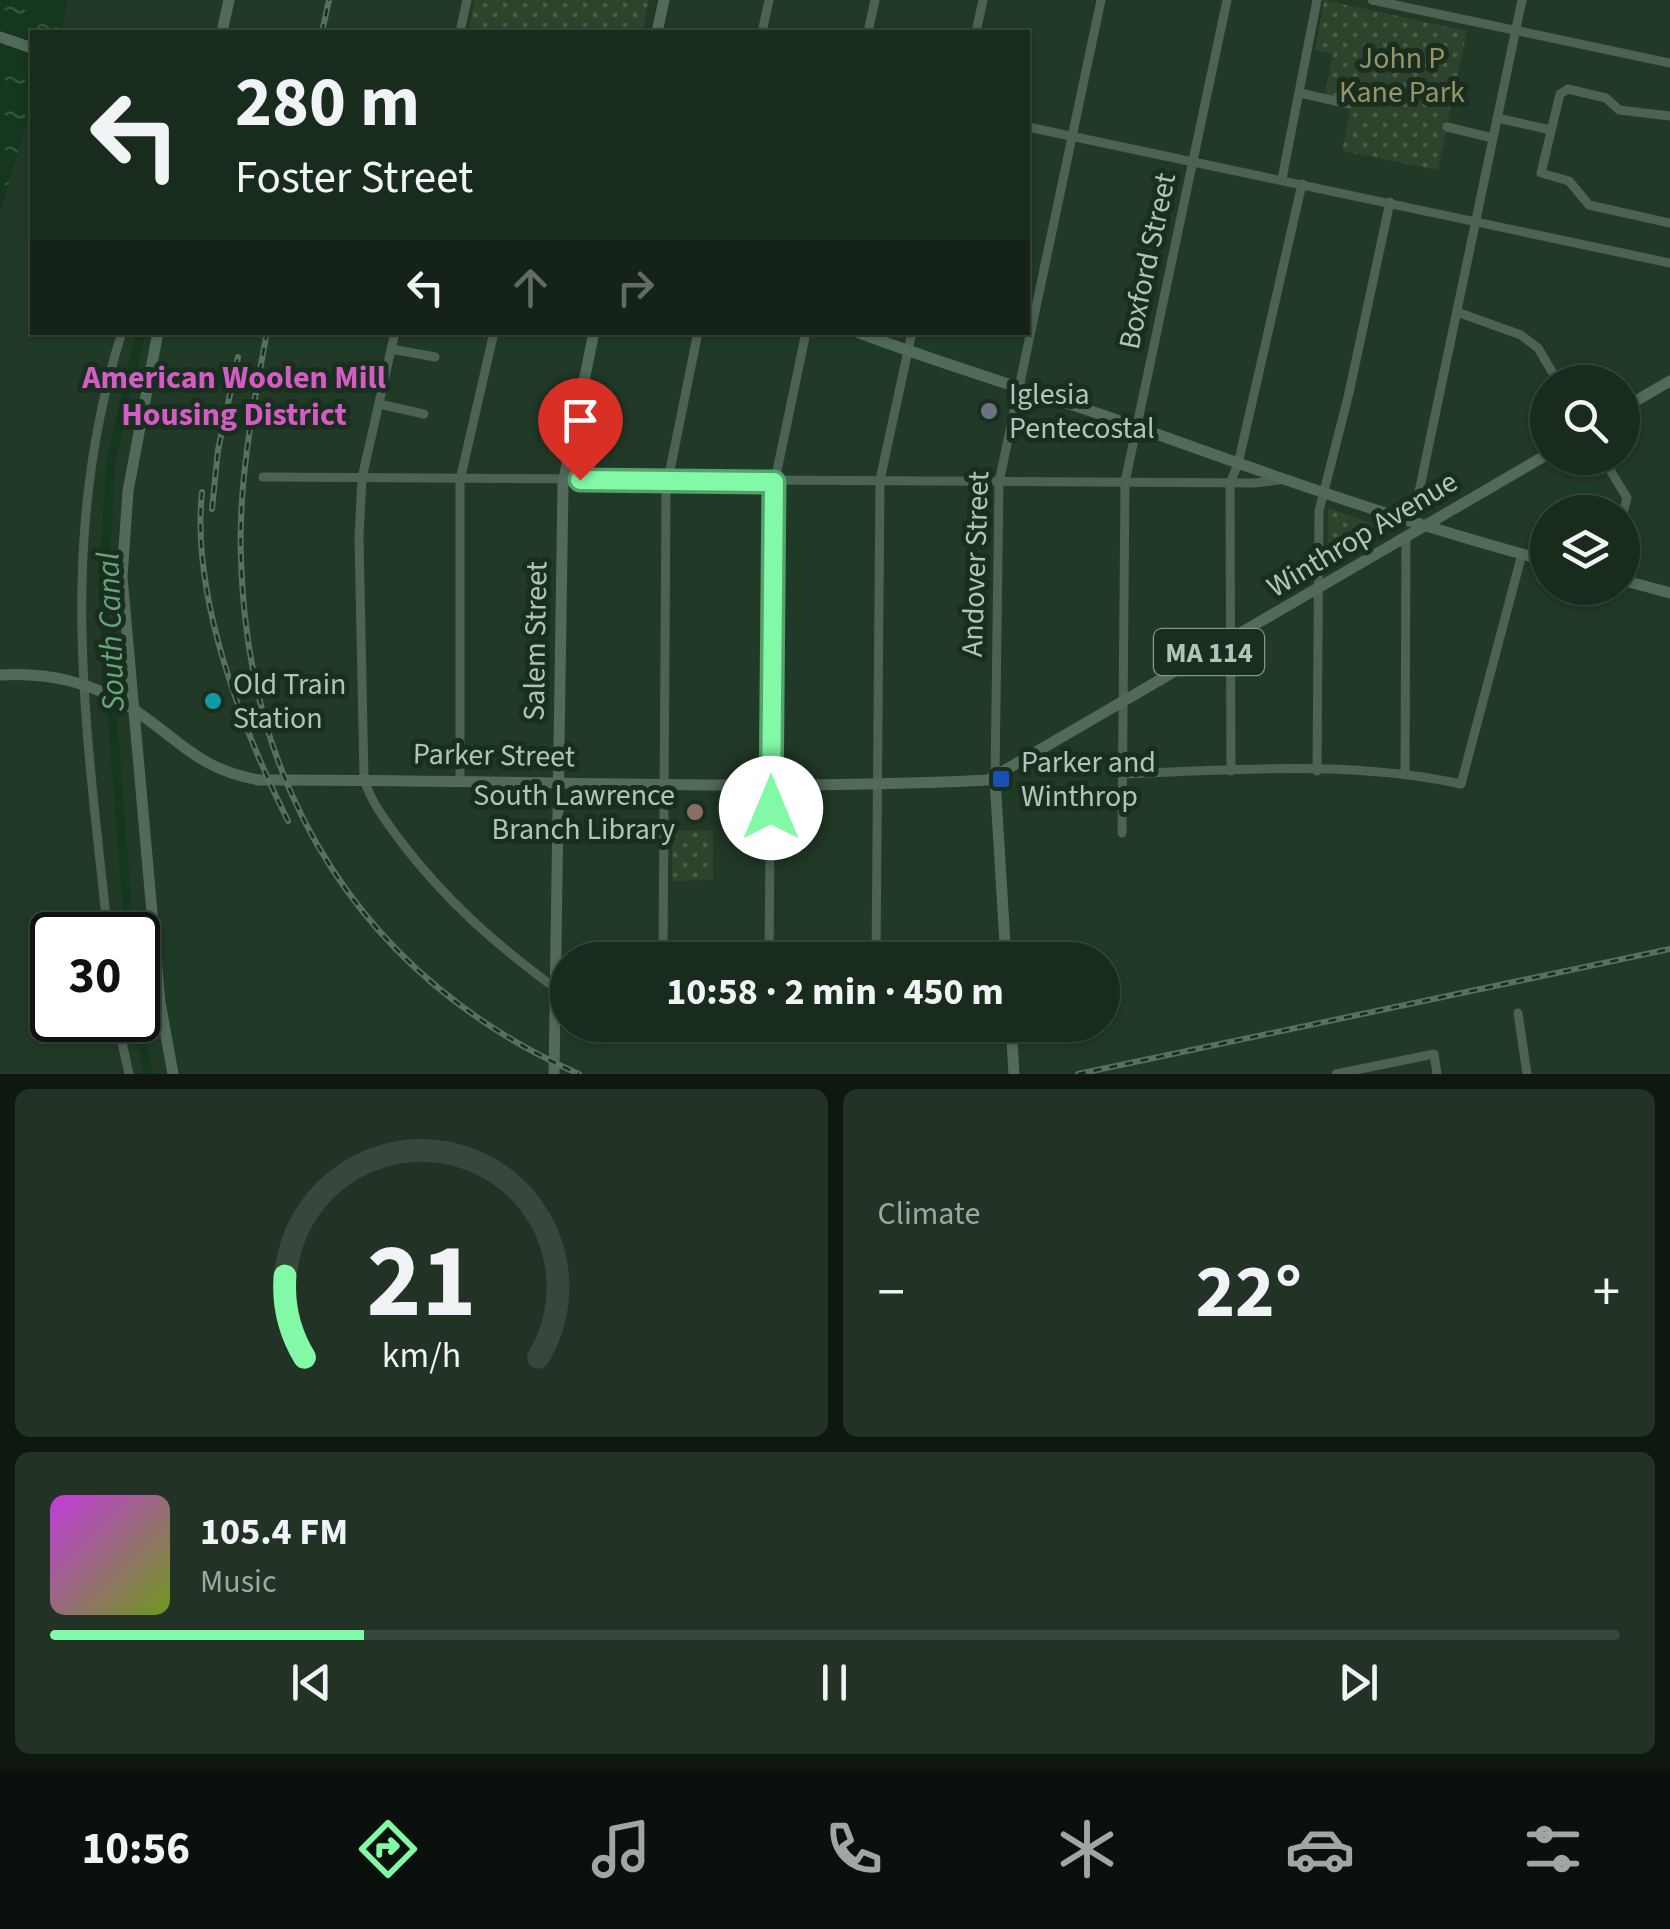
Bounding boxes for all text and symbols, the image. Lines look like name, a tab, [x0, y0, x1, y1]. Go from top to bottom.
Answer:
park label: John P Kane Park	[1339, 37, 1465, 114]
text: 280 m	[235, 53, 420, 153]
icon: left	[70, 70, 200, 200]
text: Foster Street	[235, 146, 473, 210]
street label: Boxford Street	[1108, 169, 1187, 353]
icon: left	[398, 260, 453, 315]
icon: ahead	[503, 260, 558, 315]
icon: right	[608, 260, 663, 315]
district label: American Woolen Mill Housing District	[81, 355, 386, 438]
map controls	[1530, 365, 1640, 605]
button: search	[1530, 365, 1640, 475]
place label: Iglesia Pentecostal	[1009, 373, 1155, 450]
pin	[538, 378, 623, 481]
icon: arrive	[553, 393, 608, 448]
marker: Iglesia Pentecostal	[978, 400, 1000, 422]
street label: Winthrop Avenue	[1259, 461, 1466, 608]
street label: Andover Street	[951, 470, 1000, 658]
button: layers	[1530, 495, 1640, 605]
water label: South Canal	[85, 551, 137, 712]
street label: Salem Street	[513, 561, 558, 721]
road number: MA 114	[1154, 629, 1264, 675]
place label: Old Train Station	[233, 663, 347, 740]
marker: Old Train Station	[202, 690, 224, 712]
street label: Parker Street	[413, 733, 575, 778]
place label: Parker and Winthrop	[1021, 741, 1156, 818]
position arrow	[719, 756, 823, 860]
marker: Parker and Winthrop	[990, 768, 1012, 790]
place label: South Lawrence Branch Library	[473, 774, 675, 851]
marker: South Lawrence Branch Library	[684, 801, 706, 823]
speed limit sign: 30	[30, 912, 160, 1042]
text: 10:58 · 2 min · 450 m	[666, 965, 1004, 1019]
text: Climate	[878, 1191, 980, 1237]
text: 21	[366, 1209, 476, 1357]
text: 22°	[1195, 1239, 1302, 1346]
text: −	[878, 1254, 905, 1332]
text: +	[1593, 1254, 1620, 1332]
text: km/h	[382, 1330, 461, 1381]
text: 105.4 FM	[200, 1505, 348, 1559]
text: Music	[200, 1559, 277, 1605]
icon: previous	[284, 1655, 339, 1710]
icon: pause	[807, 1655, 862, 1710]
icon: next	[1331, 1655, 1386, 1710]
icon: directions	[353, 1814, 423, 1884]
icon: music	[586, 1814, 656, 1884]
icon: phone	[819, 1814, 889, 1884]
icon: climate	[1052, 1814, 1122, 1884]
icon: car	[1285, 1814, 1355, 1884]
icon: filters	[1518, 1814, 1588, 1884]
text: 10:56	[82, 1817, 190, 1881]

